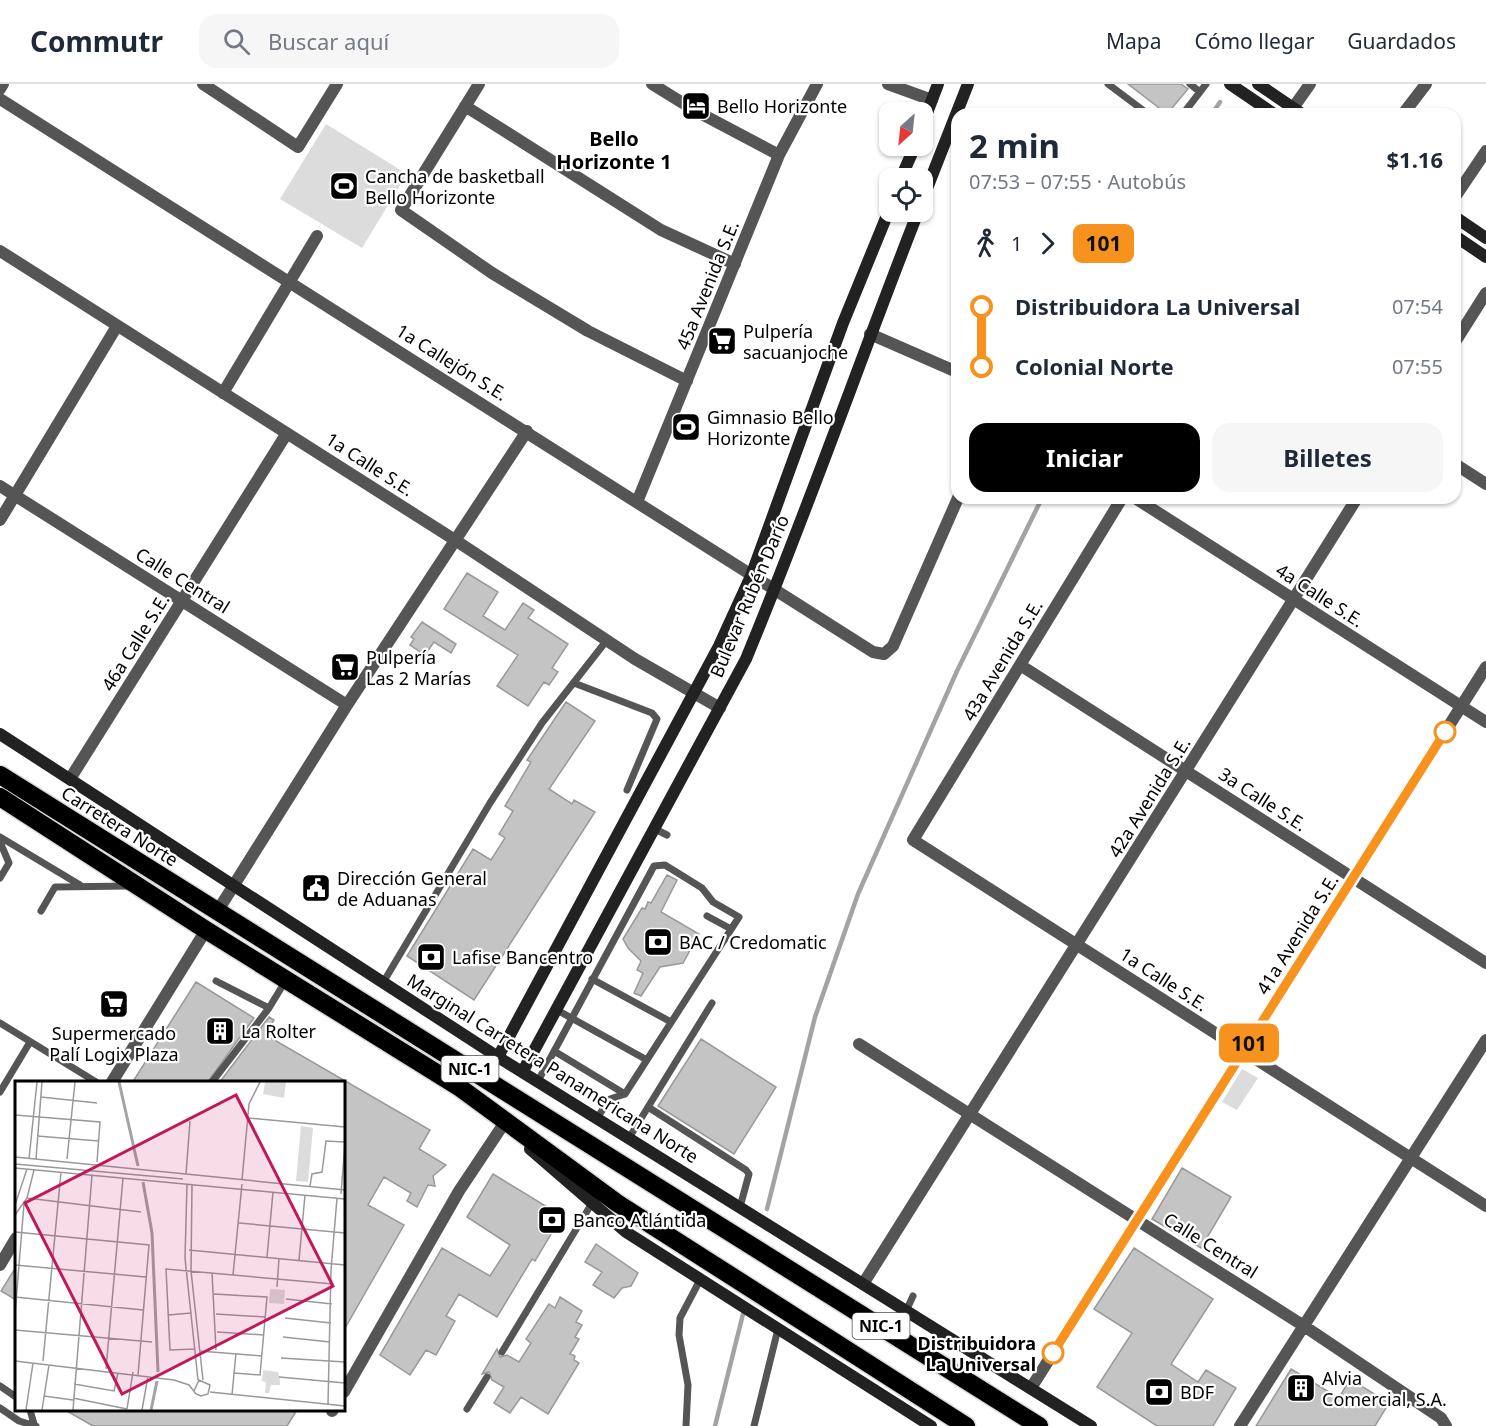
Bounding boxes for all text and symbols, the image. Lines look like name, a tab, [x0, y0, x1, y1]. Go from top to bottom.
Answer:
search box	[199, 14, 619, 68]
text: Commutr	[30, 22, 163, 60]
icon: search	[220, 25, 253, 58]
text: Buscar aquí	[268, 26, 389, 56]
text: Mapa	[1106, 27, 1161, 55]
text: Cómo llegar	[1194, 27, 1314, 55]
text: Guardados	[1347, 27, 1456, 55]
hotel icon: Bello Horizonte	[680, 90, 712, 122]
place label: Bello Horizonte	[717, 94, 847, 118]
north arrow	[879, 102, 933, 156]
map controls	[879, 102, 933, 222]
text: 2 min	[969, 123, 1060, 168]
district label: Bello Horizonte 1	[556, 125, 672, 175]
text: $1.16	[1386, 144, 1443, 174]
place label: Cancha de basketball Bello Horizonte	[365, 164, 545, 209]
button: locate	[879, 168, 933, 222]
text: 07:53 – 07:55 · Autobús	[969, 168, 1186, 195]
sports icon: Cancha de basketball Bello Horizonte	[328, 170, 360, 202]
street label: 45a Avenida S.E.	[670, 217, 744, 353]
icon: walk	[969, 227, 1002, 260]
icon: forward	[1031, 227, 1064, 260]
text: 101	[1085, 229, 1122, 257]
text: 1	[1011, 230, 1022, 257]
text: Distribuidora La Universal	[1015, 291, 1300, 321]
text: 07:54	[1392, 293, 1443, 320]
street label: 1a Callejón S.E.	[392, 318, 512, 406]
place label: Pulpería sacuanjoche	[743, 319, 848, 364]
supermarket icon: Pulpería sacuanjoche	[706, 325, 738, 357]
text: Colonial Norte	[1015, 351, 1174, 381]
text: 07:55	[1392, 353, 1443, 380]
place label: Gimnasio Bello Horizonte	[707, 405, 834, 450]
sports icon: Gimnasio Bello Horizonte	[670, 411, 702, 443]
button: Iniciar	[969, 423, 1200, 492]
button: Billetes	[1212, 423, 1443, 492]
street label: 1a Calle S.E.	[321, 427, 419, 501]
street label: Bulevar Rubén Darío	[704, 511, 794, 681]
street label: Calle Central	[131, 542, 235, 618]
street label: 4a Calle S.E.	[1271, 558, 1369, 632]
street label: 46a Calle S.E.	[96, 589, 174, 695]
street label: 43a Avenida S.E.	[956, 595, 1048, 725]
place label: Pulpería Las 2 Marías	[366, 645, 471, 690]
supermarket icon: Pulpería Las 2 Marías	[329, 651, 361, 683]
unlabelled marker	[1434, 721, 1456, 743]
street label: 42a Avenida S.E.	[1102, 732, 1196, 862]
street label: 3a Calle S.E.	[1214, 762, 1312, 836]
street label: Carretera Norte	[57, 781, 183, 871]
place label: Dirección General de Aduanas	[337, 866, 487, 911]
street label: 41a Avenida S.E.	[1250, 869, 1344, 999]
public building icon: Dirección General de Aduanas	[300, 872, 332, 904]
bank icon: BAC / Credomatic	[642, 926, 674, 958]
place label: BAC / Credomatic	[679, 930, 827, 954]
bank icon: Lafise Bancentro	[415, 941, 447, 973]
street label: 1a Calle S.E.	[1115, 942, 1213, 1016]
place label: Lafise Bancentro	[452, 945, 593, 969]
street label: Marginal Carretera Panamericana Norte	[403, 968, 703, 1168]
supermarket icon: Supermercado Palí Logix Plaza	[98, 988, 130, 1020]
building icon: La Rolter	[204, 1015, 236, 1047]
place label: La Rolter	[241, 1019, 317, 1043]
place label: Supermercado Palí Logix Plaza	[49, 1021, 179, 1066]
line badge: 101	[1214, 1024, 1284, 1062]
text: 101	[1231, 1029, 1267, 1057]
road number: NIC-1	[442, 1056, 498, 1082]
inset map	[15, 1081, 345, 1411]
bank icon: Banco Atlántida	[536, 1204, 568, 1236]
street label: Calle Central	[1159, 1207, 1263, 1283]
place label: Banco Atlántida	[573, 1208, 706, 1232]
road number: NIC-1	[852, 1313, 910, 1339]
place label: Distribuidora La Universal	[918, 1331, 1036, 1376]
marker: Distribuidora La Universal	[1042, 1342, 1064, 1364]
place label: Alvia Comercial, S.A.	[1322, 1366, 1447, 1411]
building icon: Alvia Comercial, S.A.	[1285, 1372, 1317, 1404]
bank icon: BDF	[1143, 1376, 1175, 1408]
place label: BDF	[1180, 1380, 1214, 1404]

